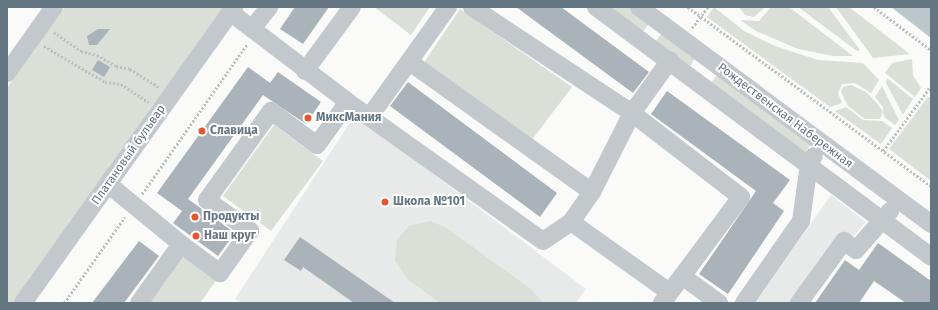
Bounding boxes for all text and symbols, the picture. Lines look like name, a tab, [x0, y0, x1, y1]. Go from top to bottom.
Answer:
street label: Рождественская Набережная	[715, 60, 855, 172]
street label: Платановый бульвар	[89, 102, 169, 208]
place label: МиксМания	[316, 111, 382, 125]
marker: МиксМания	[303, 113, 313, 123]
place label: Славица	[210, 124, 258, 138]
marker: Славица	[197, 126, 207, 136]
place label: Школа №101	[393, 195, 465, 209]
marker: Школа №101	[380, 197, 390, 207]
place label: Продукты	[203, 210, 259, 224]
marker: Продукты	[190, 212, 200, 222]
place label: Наш круг	[204, 229, 256, 243]
marker: Наш круг	[191, 231, 201, 241]

